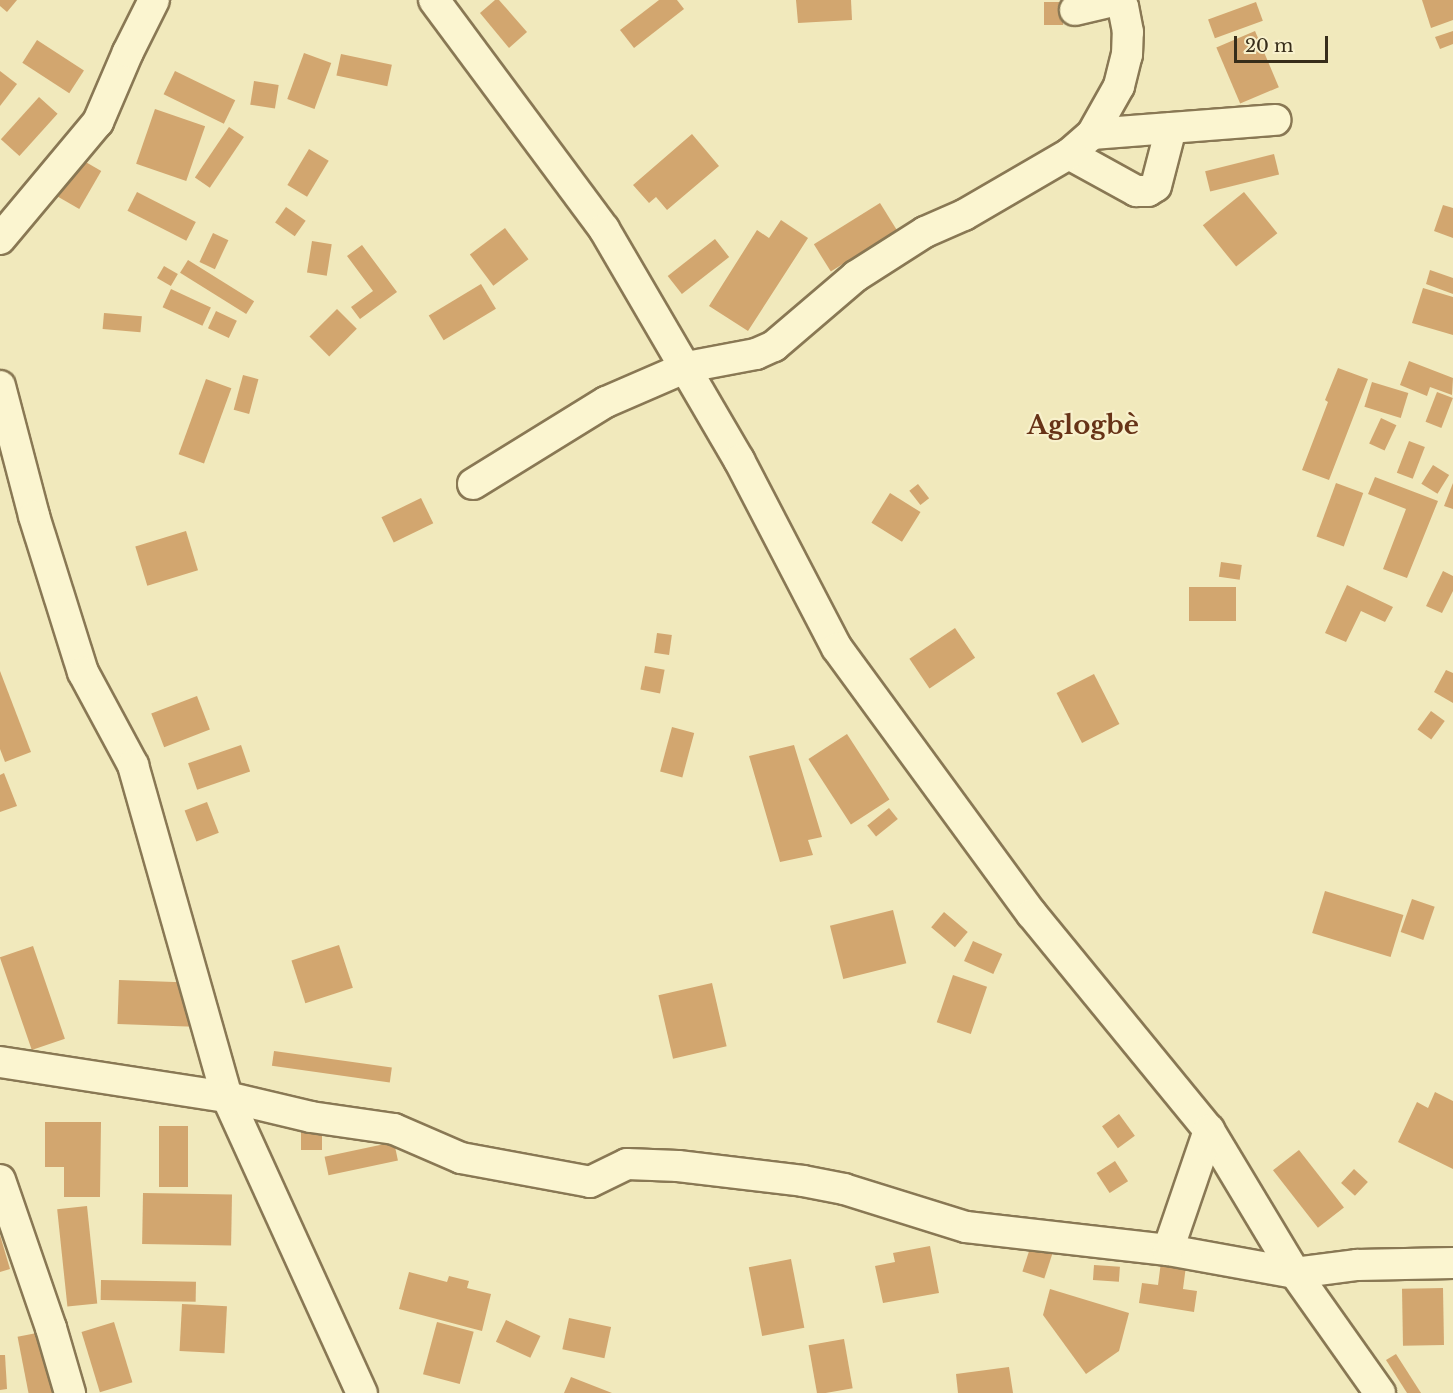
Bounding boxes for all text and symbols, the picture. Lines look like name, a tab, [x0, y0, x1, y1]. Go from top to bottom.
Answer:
scale bar	[1237, 24, 1332, 62]
text: 20 m	[1245, 35, 1293, 57]
district label: Aglogbè	[1027, 410, 1139, 442]

